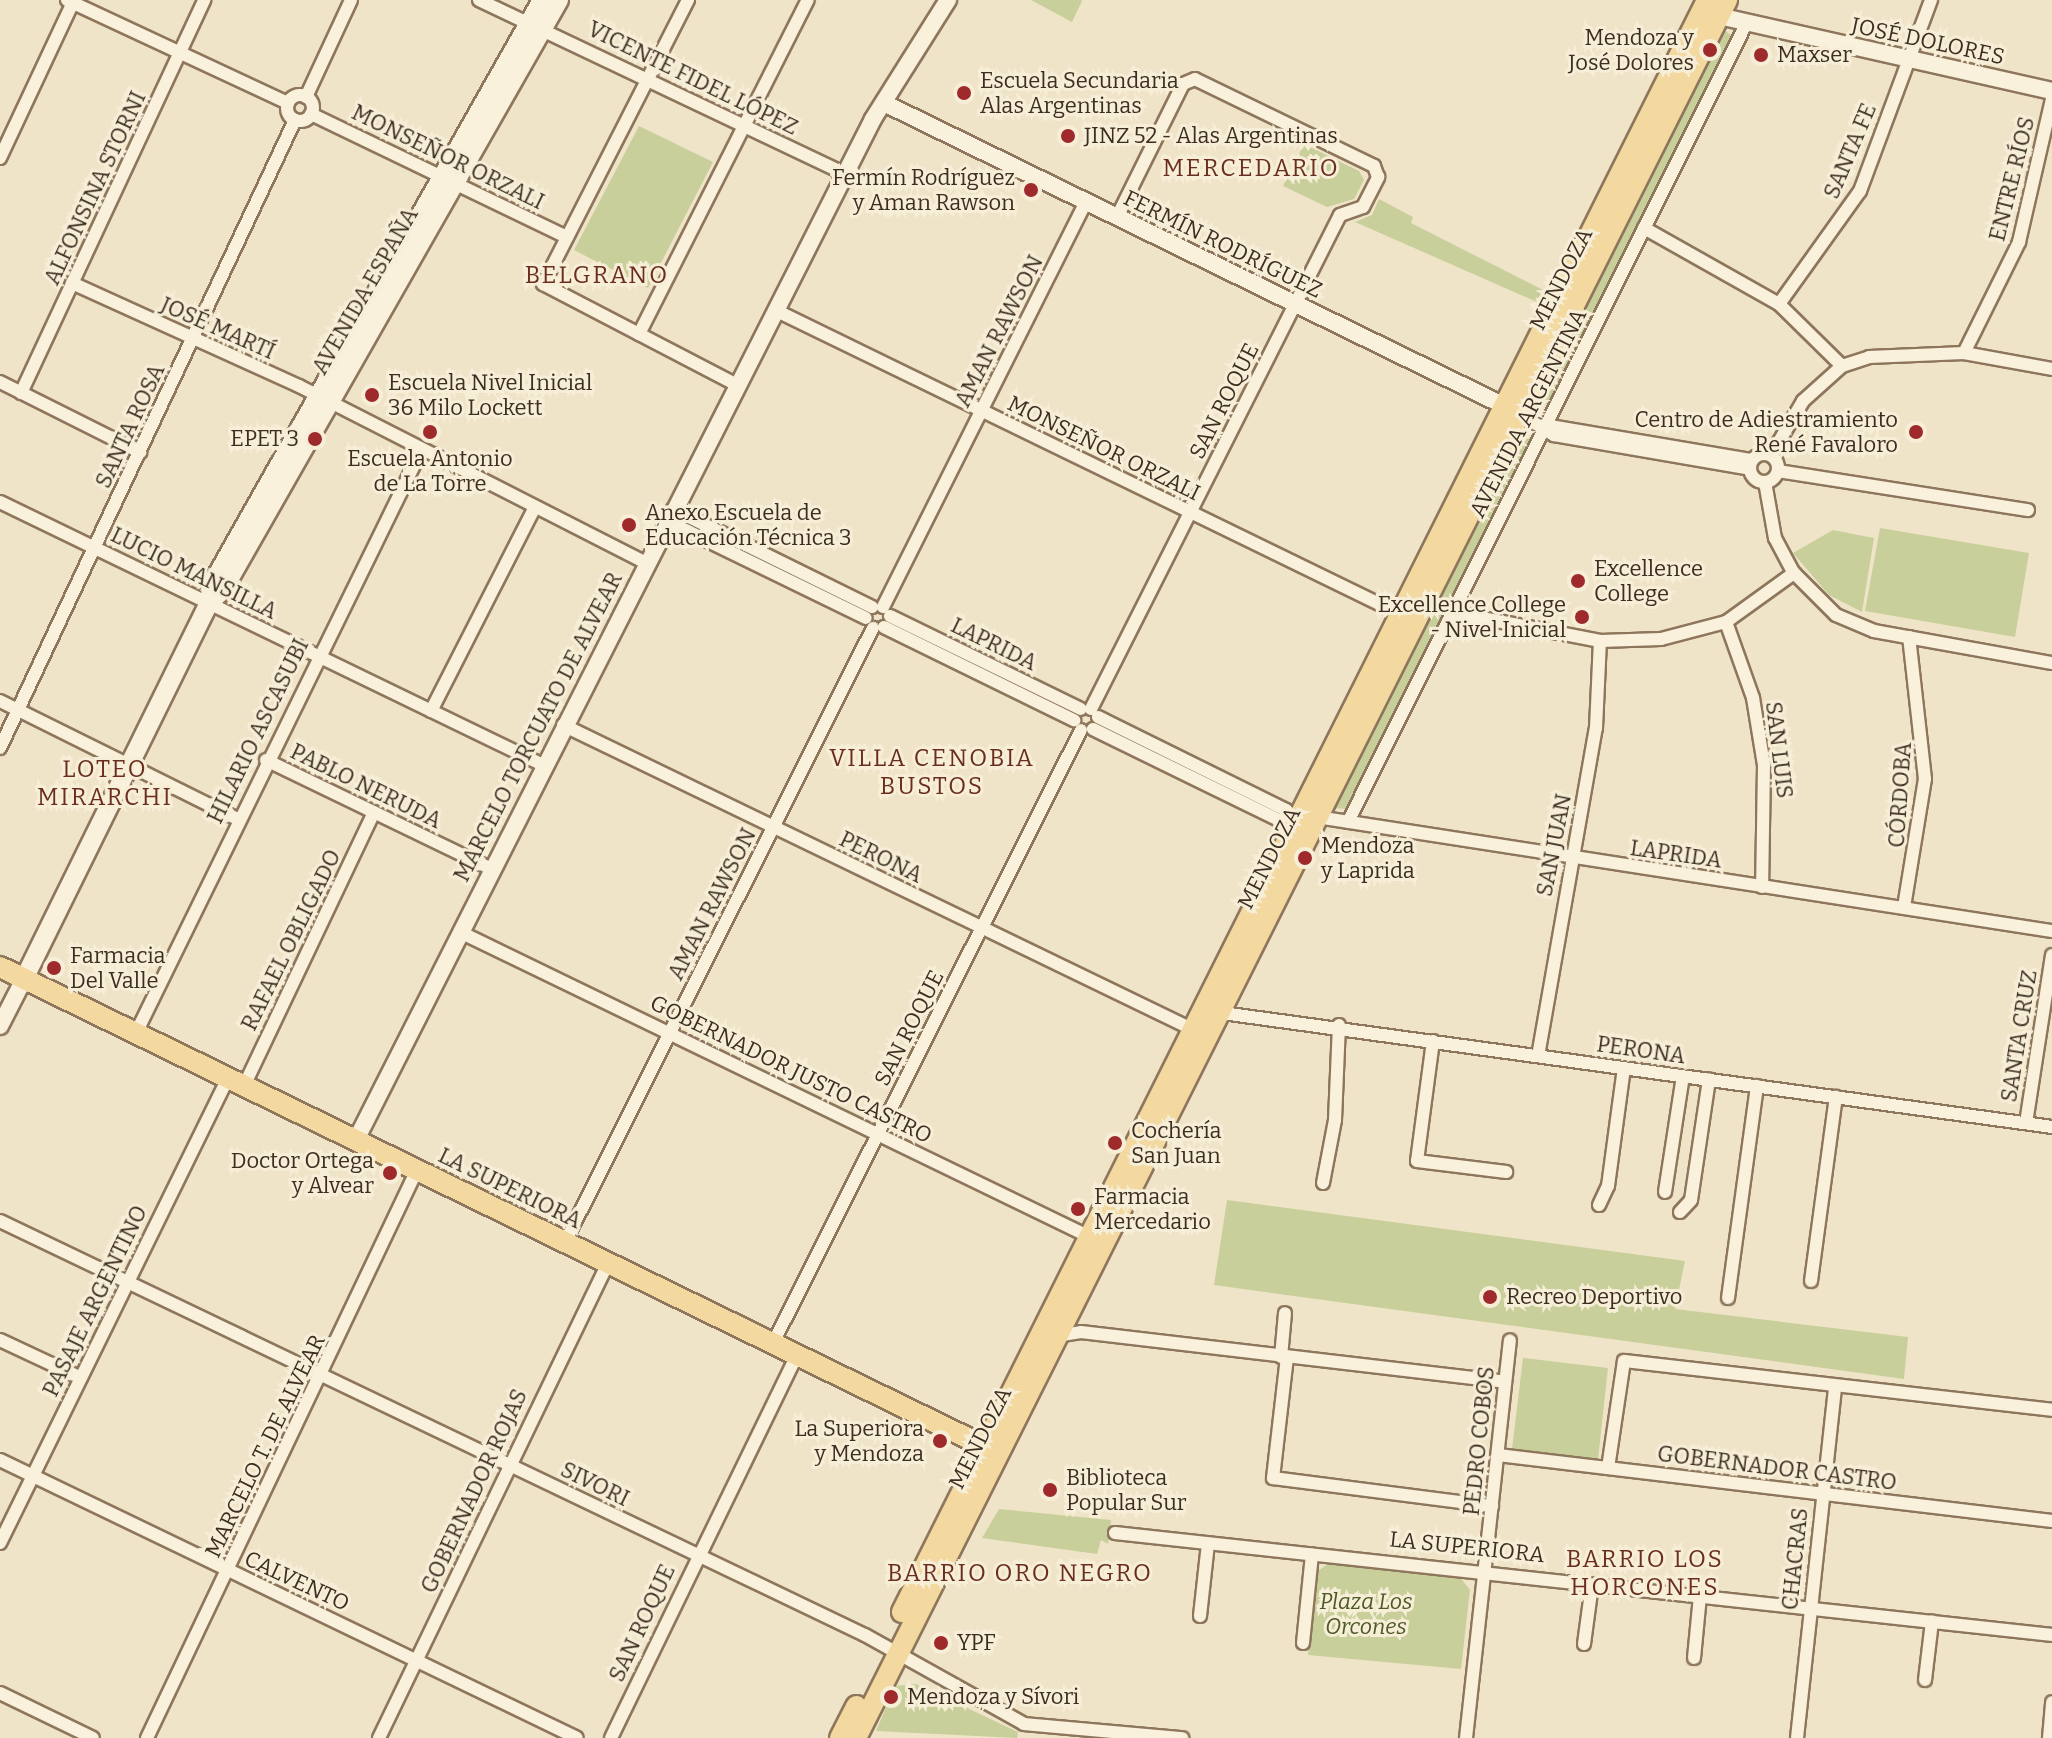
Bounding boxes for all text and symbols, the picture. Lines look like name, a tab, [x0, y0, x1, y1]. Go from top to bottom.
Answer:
street label: JOSÉ DOLORES	[1849, 12, 2007, 70]
street label: VICENTE FIDEL LÓPEZ	[583, 16, 803, 140]
place label: Mendoza y José Dolores	[1568, 24, 1694, 76]
marker: Mendoza y José Dolores	[1701, 41, 1719, 59]
place label: Maxser	[1777, 42, 1852, 68]
marker: Maxser	[1752, 46, 1770, 64]
place label: Escuela Secundaria Alas Argentinas	[980, 67, 1179, 118]
marker: Escuela Secundaria Alas Argentinas	[955, 84, 973, 102]
street label: ALFONSINA STORNI	[39, 87, 151, 289]
street label: MONSEÑOR ORZALI	[348, 99, 548, 215]
street label: SANTA FE	[1818, 99, 1882, 203]
street label: ENTRE RÍOS	[1984, 114, 2040, 244]
place label: JINZ 52 - Alas Argentinas	[1084, 123, 1338, 149]
marker: JINZ 52 - Alas Argentinas	[1059, 127, 1077, 145]
district label: MERCEDARIO	[1162, 155, 1340, 183]
place label: Fermín Rodríguez y Aman Rawson	[832, 164, 1015, 216]
marker: Fermín Rodríguez y Aman Rawson	[1022, 181, 1040, 199]
street label: FERMÍN RODRÍGUEZ	[1119, 184, 1327, 304]
street label: AVENIDA ESPAÑA	[307, 203, 423, 379]
street label: MENDOZA	[1524, 224, 1598, 334]
street label: AMAN RAWSON	[949, 251, 1049, 411]
district label: BELGRANO	[525, 262, 669, 290]
street label: JOSÉ MARTÍ	[157, 291, 279, 365]
street label: AVENIDA ARGENTINA	[1464, 304, 1592, 522]
street label: SAN ROQUE	[1184, 339, 1264, 463]
street label: SANTA ROSA	[90, 360, 170, 492]
place label: Escuela Nivel Inicial 36 Milo Lockett	[388, 369, 592, 420]
marker: Escuela Nivel Inicial 36 Milo Lockett	[363, 386, 381, 404]
street label: MONSEÑOR ORZALI	[1004, 390, 1204, 506]
place label: Centro de Adiestramiento René Favaloro	[1635, 406, 1898, 458]
marker: Centro de Adiestramiento René Favaloro	[1905, 421, 1927, 443]
marker: Escuela Antonio de La Torre	[421, 423, 439, 441]
place label: EPET 3	[230, 426, 299, 452]
marker: EPET 3	[306, 430, 324, 448]
place label: Escuela Antonio de La Torre	[347, 445, 513, 496]
place label: Anexo Escuela de Educación Técnica 3	[645, 499, 852, 550]
marker: Anexo Escuela de Educación Técnica 3	[620, 516, 638, 534]
street label: LUCIO MANSILLA	[107, 521, 281, 625]
place label: Excellence College	[1594, 555, 1703, 606]
street label: MARCELO TORCUATO DE ALVEAR	[448, 568, 628, 886]
marker: Excellence College	[1569, 572, 1587, 590]
place label: Excellence College - Nivel Inicial	[1378, 591, 1566, 642]
marker: Excellence College - Nivel Inicial	[1573, 608, 1591, 626]
street label: LAPRIDA	[947, 612, 1041, 676]
street label: HILARIO ASCASUBI	[202, 634, 314, 828]
street label: SAN LUIS	[1760, 700, 1798, 800]
street label: PABLO NERUDA	[286, 738, 446, 834]
street label: CÓRDOBA	[1883, 741, 1917, 849]
district label: VILLA CENOBIA BUSTOS	[829, 745, 1035, 801]
district label: LOTEO MIRARCHI	[37, 756, 173, 812]
street label: SAN JUAN	[1531, 791, 1577, 899]
street label: MENDOZA	[1232, 803, 1306, 913]
street label: AMAN RAWSON	[662, 824, 762, 984]
street label: PERONA	[835, 826, 927, 888]
place label: Mendoza y Laprida	[1321, 832, 1415, 884]
street label: LAPRIDA	[1628, 835, 1724, 873]
street label: RAFAEL OBLIGADO	[236, 845, 346, 1035]
marker: Mendoza y Laprida	[1296, 849, 1314, 867]
place label: Farmacia Del Valle	[70, 942, 165, 994]
marker: Farmacia Del Valle	[45, 959, 63, 977]
street label: SAN ROQUE	[869, 966, 949, 1090]
street label: SANTA CRUZ	[1996, 968, 2042, 1104]
street label: GOBERNADOR JUSTO CASTRO	[646, 989, 936, 1149]
street label: PERONA	[1595, 1031, 1687, 1069]
place label: Cochería San Juan	[1131, 1117, 1222, 1168]
marker: Cochería San Juan	[1106, 1134, 1124, 1152]
street label: LA SUPERIORA	[434, 1142, 586, 1234]
place label: Doctor Ortega y Alvear	[231, 1147, 374, 1198]
marker: Doctor Ortega y Alvear	[381, 1164, 399, 1182]
place label: Farmacia Mercedario	[1094, 1183, 1211, 1234]
marker: Farmacia Mercedario	[1069, 1200, 1087, 1218]
street label: PASAJE ARGENTINO	[37, 1201, 153, 1401]
place label: Recreo Deportivo	[1506, 1284, 1682, 1310]
marker: Recreo Deportivo	[1481, 1288, 1499, 1306]
street label: MARCELO T. DE ALVEAR	[199, 1330, 331, 1562]
street label: PEDRO COBOS	[1458, 1365, 1500, 1517]
street label: MENDOZA	[943, 1383, 1017, 1493]
street label: GOBERNADOR ROJAS	[415, 1385, 533, 1597]
place label: La Superiora y Mendoza	[794, 1415, 924, 1466]
marker: La Superiora y Mendoza	[931, 1432, 949, 1450]
street label: GOBERNADOR CASTRO	[1656, 1440, 1898, 1496]
street label: SIVORI	[556, 1456, 634, 1512]
place label: Biblioteca Popular Sur	[1066, 1464, 1187, 1516]
marker: Biblioteca Popular Sur	[1041, 1481, 1059, 1499]
street label: CHACRAS	[1777, 1507, 1813, 1611]
street label: LA SUPERIORA	[1388, 1526, 1546, 1568]
street label: CALVENTO	[240, 1545, 354, 1617]
district label: BARRIO LOS HORCONES	[1566, 1546, 1724, 1602]
street label: SAN ROQUE	[603, 1560, 681, 1686]
district label: BARRIO ORO NEGRO	[887, 1560, 1153, 1588]
park label: Plaza Los Orcones	[1320, 1588, 1412, 1640]
place label: YPF	[957, 1630, 996, 1656]
marker: YPF	[932, 1634, 950, 1652]
place label: Mendoza y Sívori	[907, 1684, 1079, 1710]
marker: Mendoza y Sívori	[882, 1688, 900, 1706]

